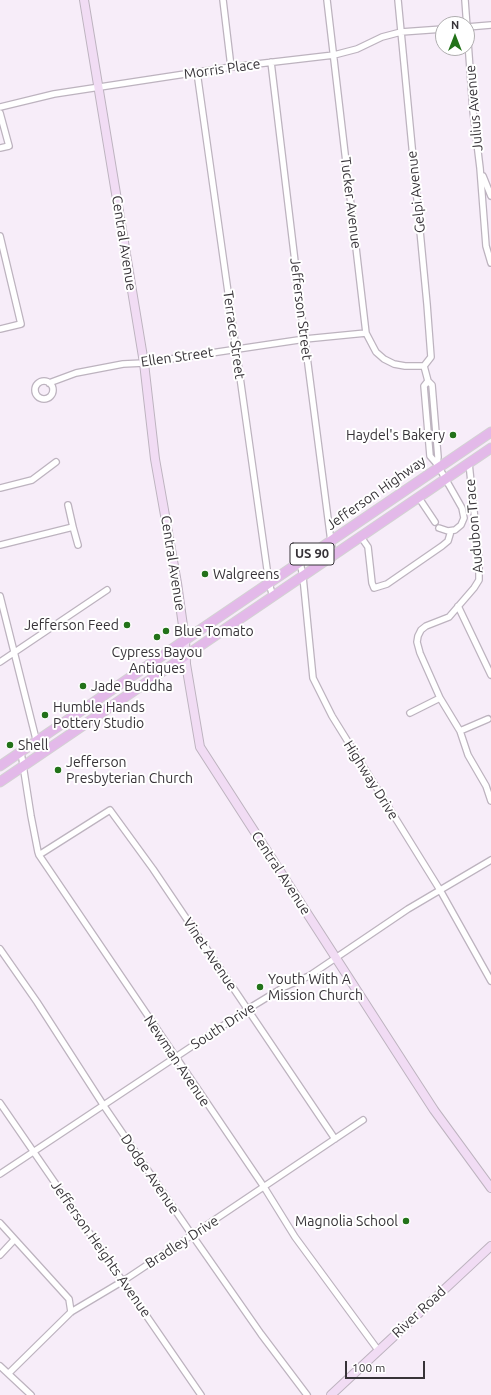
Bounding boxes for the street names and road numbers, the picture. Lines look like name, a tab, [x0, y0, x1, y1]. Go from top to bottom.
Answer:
street label: Morris Place	[183, 55, 261, 83]
street label: Julius Avenue	[462, 64, 486, 152]
street label: Gelpi Avenue	[403, 150, 429, 234]
street label: Tucker Avenue	[337, 156, 365, 250]
street label: Central Avenue	[108, 194, 140, 292]
street label: Jefferson Street	[286, 257, 316, 361]
street label: Terrace Street	[219, 290, 249, 380]
street label: Ellen Street	[140, 344, 214, 370]
street label: Jefferson Highway	[323, 452, 429, 534]
street label: Audubon Trace	[461, 478, 487, 574]
street label: Central Avenue	[157, 514, 189, 612]
road number: US 90	[290, 543, 334, 565]
street label: Highway Drive	[340, 737, 402, 823]
street label: Central Avenue	[248, 828, 314, 918]
street label: Vinet Avenue	[179, 914, 241, 994]
street label: South Drive	[188, 999, 258, 1053]
street label: Newman Avenue	[140, 1012, 214, 1110]
street label: Dodge Avenue	[117, 1131, 183, 1217]
street label: Jefferson Heights Avenue	[47, 1178, 155, 1320]
street label: Bradley Drive	[142, 1212, 222, 1272]
street label: River Road	[389, 1283, 449, 1341]

